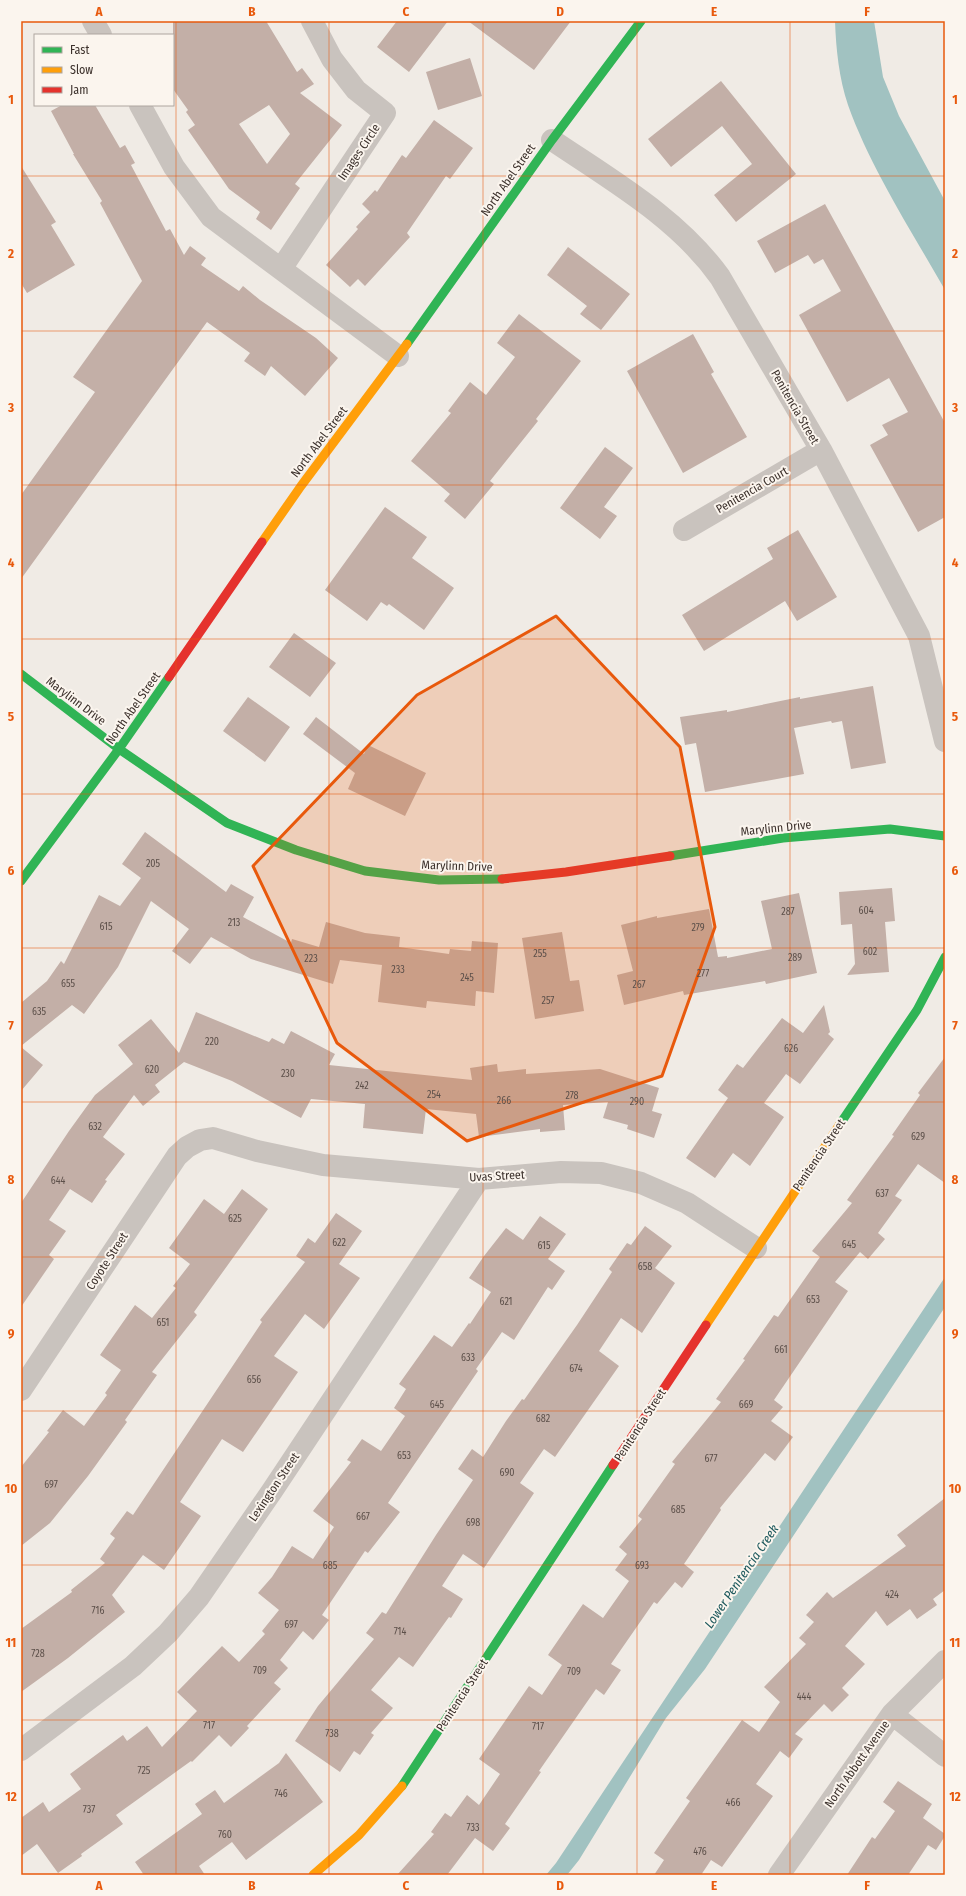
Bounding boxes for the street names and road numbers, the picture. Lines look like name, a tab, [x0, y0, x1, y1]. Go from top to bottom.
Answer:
street label: Images Circle	[335, 121, 383, 183]
street label: North Abel Street	[478, 141, 538, 219]
street label: Penitencia Street	[768, 367, 822, 447]
street label: North Abel Street	[288, 404, 350, 480]
street label: Penitencia Court	[714, 464, 790, 516]
street label: North Abel Street	[103, 669, 163, 747]
street label: Marylinn Drive	[43, 674, 109, 728]
street label: Marylinn Drive	[740, 817, 812, 839]
street label: Marylinn Drive	[421, 858, 493, 874]
street label: Penitencia Street	[790, 1116, 848, 1194]
street label: Uvas Street	[469, 1168, 525, 1184]
street label: Coyote Street	[83, 1230, 131, 1292]
street label: Penitencia Street	[611, 1386, 669, 1464]
street label: Lexington Street	[246, 1450, 302, 1524]
street label: Penitencia Street	[433, 1656, 491, 1734]
street label: North Abbott Avenue	[822, 1718, 892, 1810]

